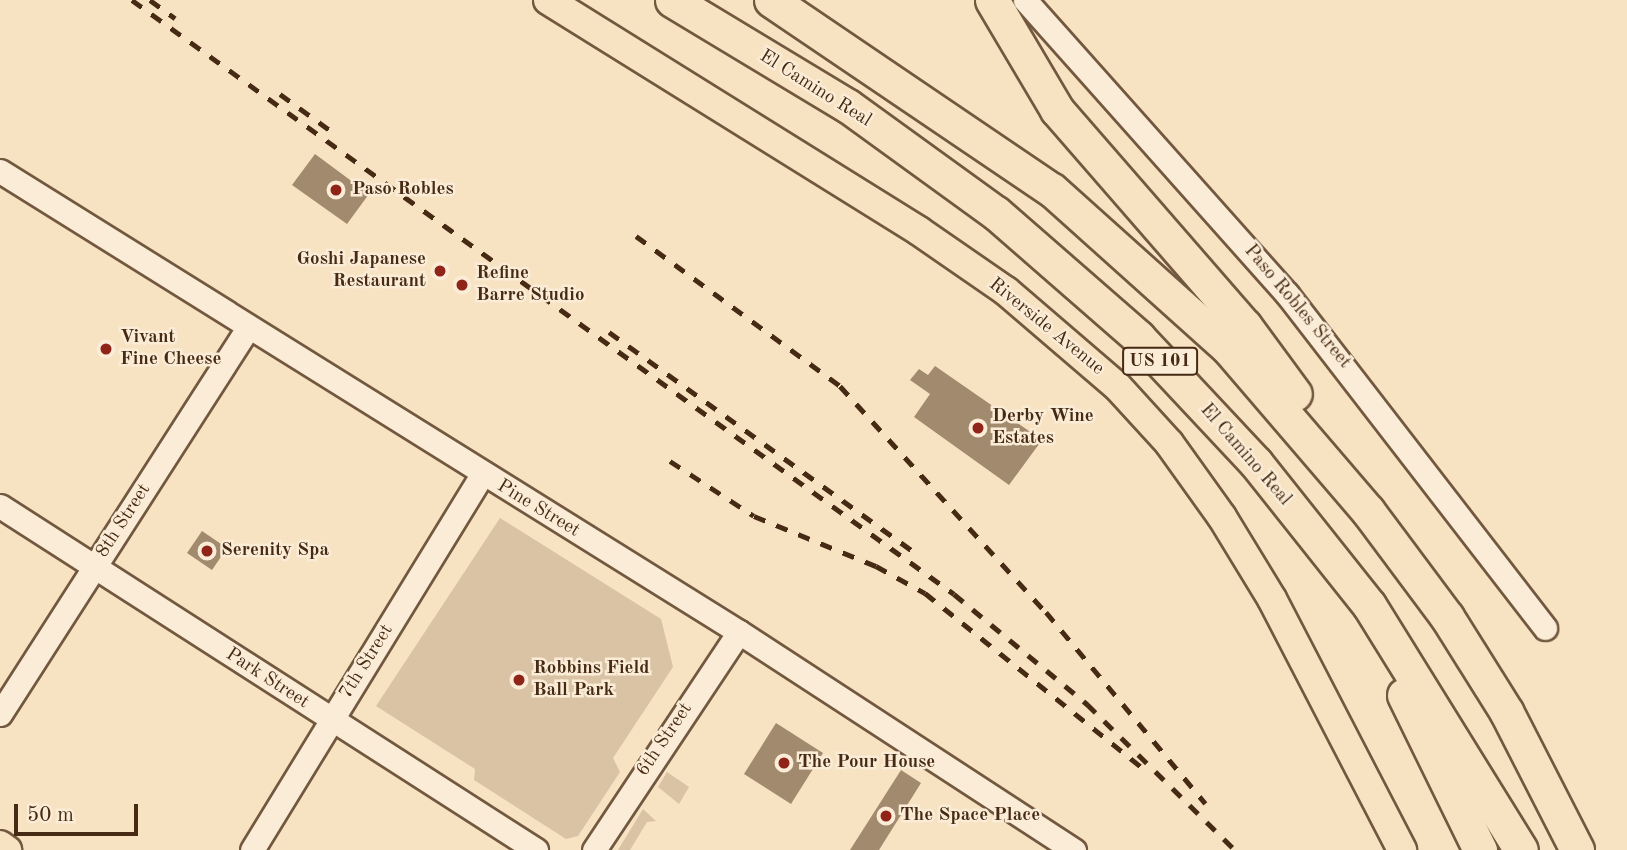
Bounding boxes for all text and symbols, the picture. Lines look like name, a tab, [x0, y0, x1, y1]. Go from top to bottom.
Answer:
street label: El Camino Real	[755, 45, 875, 133]
place label: Paso Robles	[352, 179, 454, 201]
marker: Paso Robles	[326, 180, 346, 200]
street label: Paso Robles Street	[1238, 240, 1356, 374]
place label: Goshi Japanese Restaurant	[296, 249, 426, 293]
marker: Goshi Japanese Restaurant	[432, 263, 448, 279]
place label: Refine Barre Studio	[476, 263, 584, 307]
street label: Riverside Avenue	[984, 273, 1108, 381]
marker: Refine Barre Studio	[454, 277, 470, 293]
place label: Vivant Fine Cheese	[120, 327, 221, 371]
marker: Vivant Fine Cheese	[98, 341, 114, 357]
road number: US 101	[1122, 346, 1198, 376]
street label: El Camino Real	[1194, 399, 1296, 511]
place label: Derby Wine Estates	[992, 406, 1094, 450]
marker: Derby Wine Estates	[970, 420, 986, 436]
street label: Pine Street	[492, 475, 584, 543]
street label: 8th Street	[92, 480, 156, 562]
place label: Serenity Spa	[221, 540, 329, 562]
marker: Serenity Spa	[199, 543, 215, 559]
street label: 7th Street	[335, 620, 399, 704]
street label: Park Street	[221, 644, 313, 714]
place label: Robbins Field Ball Park	[533, 658, 650, 702]
marker: Robbins Field Ball Park	[511, 672, 527, 688]
street label: 6th Street	[632, 699, 698, 781]
place label: The Pour House	[798, 752, 935, 774]
marker: The Pour House	[776, 755, 792, 771]
scale bar	[18, 790, 142, 834]
text: 50 m	[27, 805, 74, 826]
place label: The Space Place	[900, 805, 1040, 827]
marker: The Space Place	[878, 808, 894, 824]

